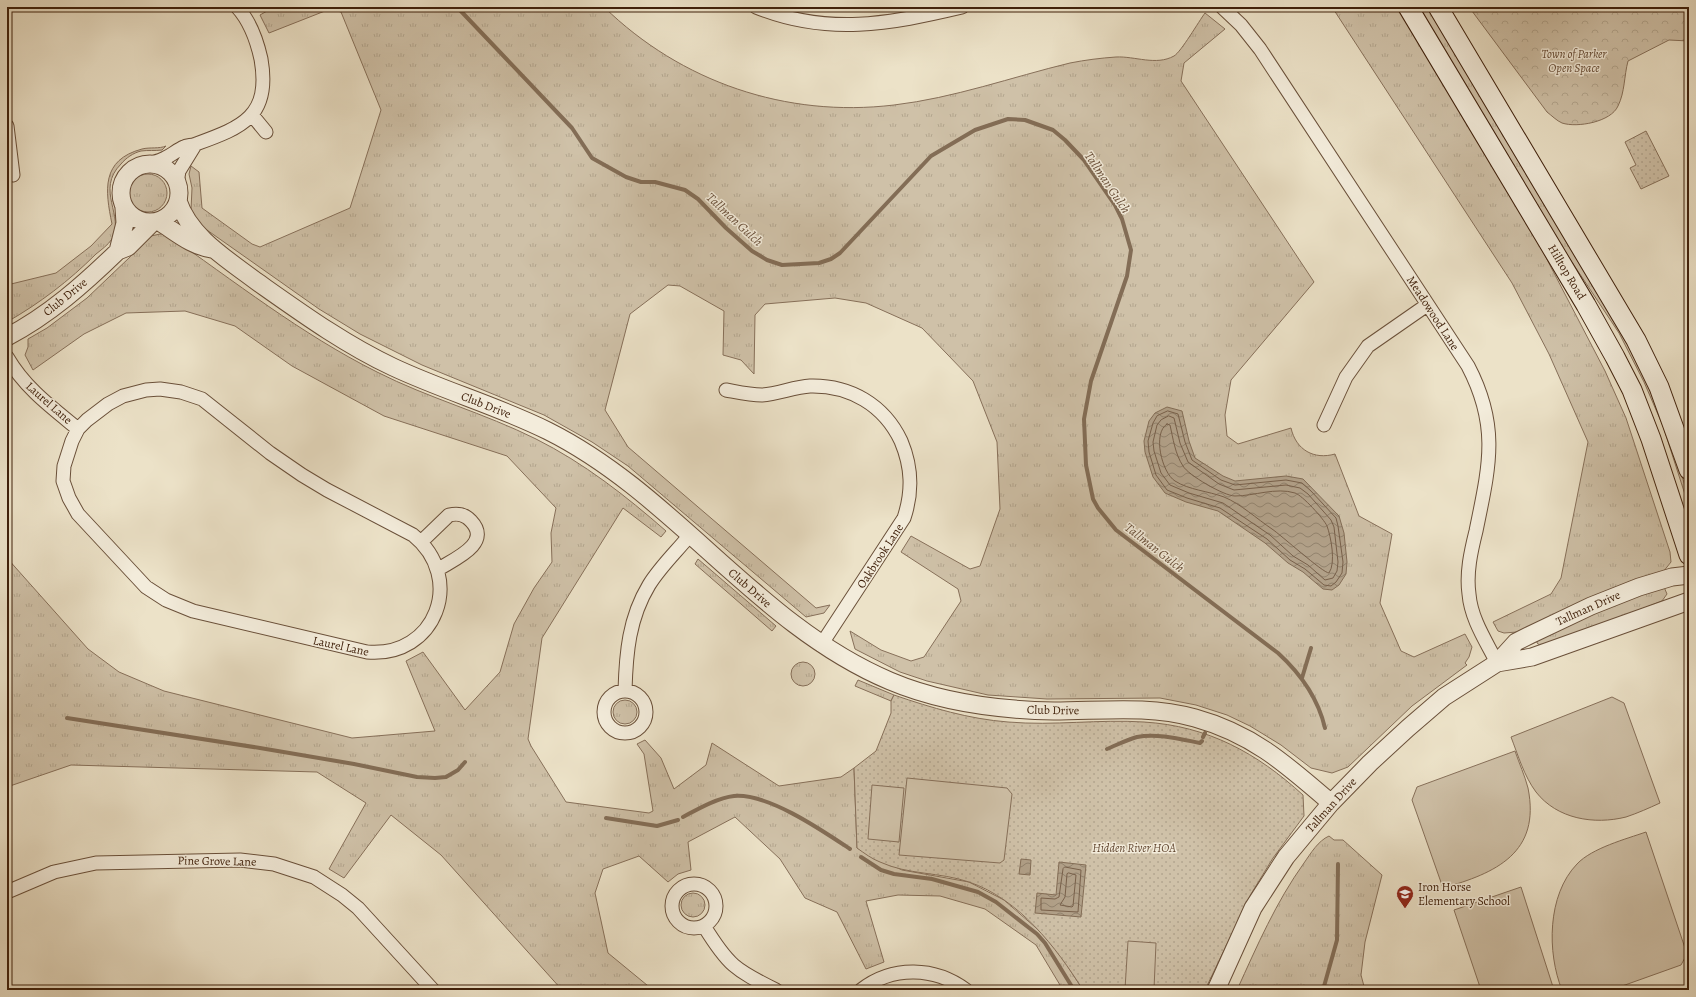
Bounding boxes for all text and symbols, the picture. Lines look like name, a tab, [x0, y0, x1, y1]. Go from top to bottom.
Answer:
park label: Town of Parker Open Space	[1542, 46, 1607, 76]
water label: Tallman Gulch	[1081, 148, 1135, 217]
water label: Tallman Gulch	[703, 189, 767, 250]
street label: Hilltop Road	[1544, 241, 1590, 303]
street label: Meadowood Lane	[1403, 273, 1463, 353]
street label: Club Drive	[40, 274, 90, 320]
street label: Laurel Lane	[22, 378, 76, 428]
street label: Club Drive	[459, 388, 513, 422]
water label: Tallman Gulch	[1121, 519, 1188, 576]
street label: Oakbrook Lane	[853, 520, 907, 592]
street label: Club Drive	[725, 565, 775, 611]
street label: Tallman Drive	[1553, 587, 1623, 629]
street label: Laurel Lane	[311, 632, 371, 660]
street label: Club Drive	[1027, 702, 1079, 718]
street label: Tallman Drive	[1302, 774, 1360, 836]
park label: Hidden River HOA	[1092, 840, 1176, 856]
street label: Pine Grove Lane	[177, 852, 257, 870]
place label: Iron Horse Elementary School	[1418, 879, 1510, 909]
school or university icon: Iron Horse Elementary School	[1395, 884, 1415, 909]

